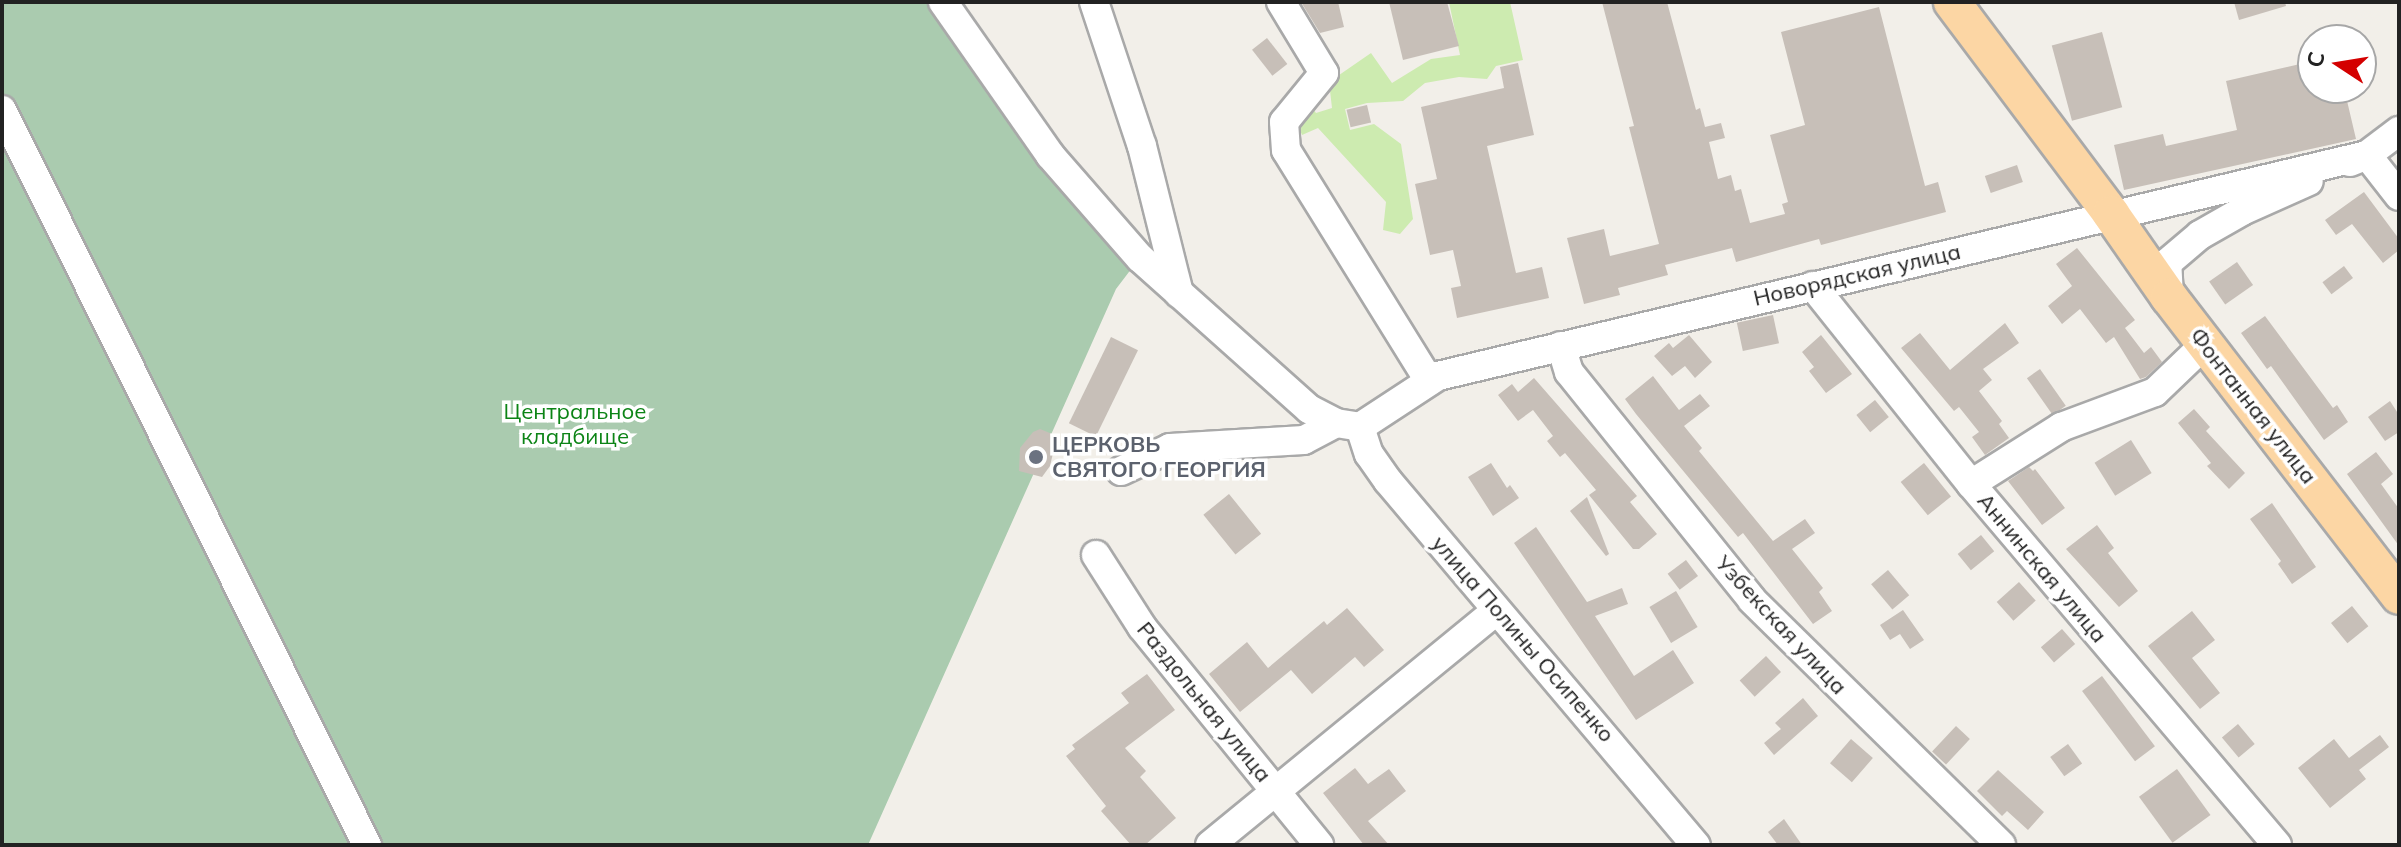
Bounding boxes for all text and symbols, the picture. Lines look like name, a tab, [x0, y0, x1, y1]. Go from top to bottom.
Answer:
north arrow	[2297, 24, 2377, 104]
text: С	[2300, 49, 2331, 70]
street label: Новорядская улица	[1751, 238, 1963, 312]
street label: Фонтанная улица	[2184, 323, 2322, 489]
park label: Центральное кладбище	[504, 398, 646, 450]
place label: ЦЕРКОВЬ СВЯТОГО ГЕОРГИЯ	[1052, 431, 1266, 482]
marker: ЦЕРКОВЬ СВЯТОГО ГЕОРГИЯ	[1027, 448, 1045, 466]
street label: Аннинская улица	[1972, 488, 2112, 648]
street label: улица Полины Осипенко	[1426, 530, 1620, 748]
street label: Узбекская улица	[1710, 550, 1852, 700]
street label: Раздольная улица	[1131, 617, 1277, 787]

